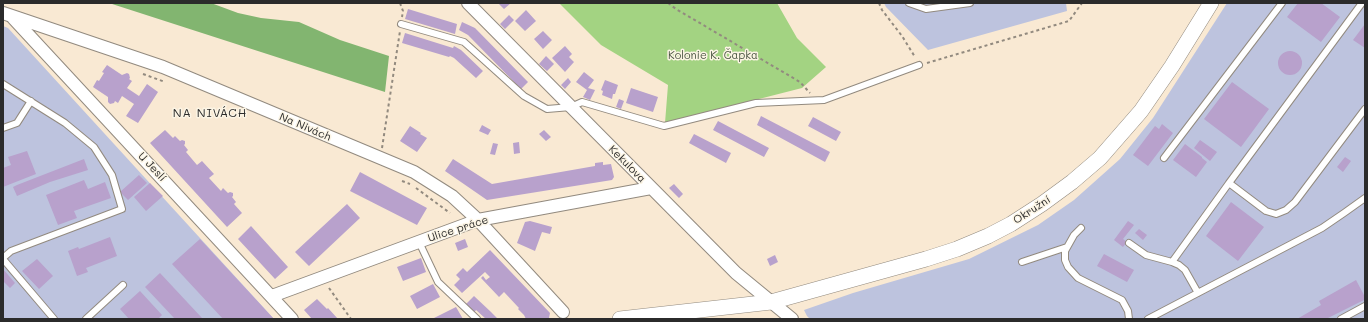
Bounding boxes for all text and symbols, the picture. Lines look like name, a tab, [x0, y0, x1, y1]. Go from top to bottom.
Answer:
park label: Kolonie K. Čapka	[668, 49, 758, 63]
district label: NA NIVÁCH	[173, 106, 247, 120]
street label: Na Nivách	[277, 110, 333, 144]
street label: Kekulova	[606, 143, 648, 185]
street label: U Jeslí	[135, 150, 169, 184]
street label: Okružní	[1011, 193, 1053, 227]
street label: Ulice práce	[426, 213, 490, 245]

